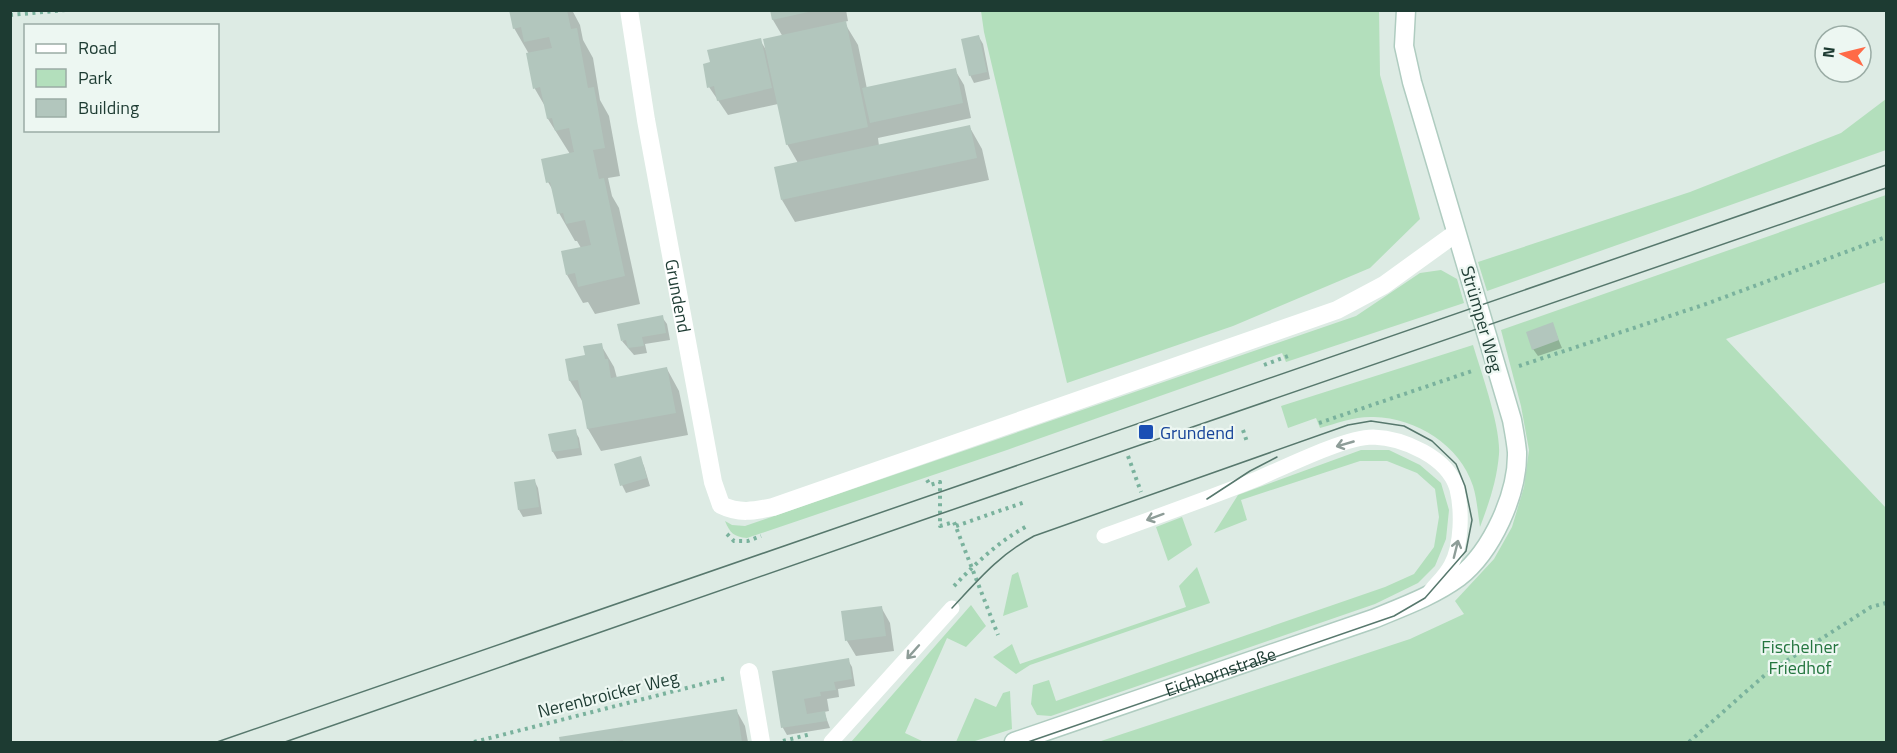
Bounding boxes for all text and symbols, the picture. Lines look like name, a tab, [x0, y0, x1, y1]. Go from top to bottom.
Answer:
legend	[24, 24, 219, 132]
north arrow	[1813, 24, 1873, 84]
text: Road	[78, 34, 117, 61]
text: N	[1816, 45, 1841, 59]
text: Park	[78, 64, 113, 91]
text: Building	[78, 94, 139, 121]
street label: Grundend	[658, 257, 699, 335]
street label: Strümper Weg	[1454, 263, 1510, 375]
place label: Grundend	[1160, 419, 1234, 446]
marker: Grundend	[1137, 423, 1155, 441]
one-way arrow	[1336, 439, 1355, 450]
one-way arrow	[1146, 513, 1165, 524]
one-way arrow	[1450, 540, 1462, 559]
park label: Fischelner Friedhof	[1761, 633, 1839, 681]
street label: Eichhornstraße	[1161, 640, 1279, 703]
one-way arrow	[906, 644, 920, 659]
street label: Nerenbroicker Weg	[535, 663, 681, 725]

